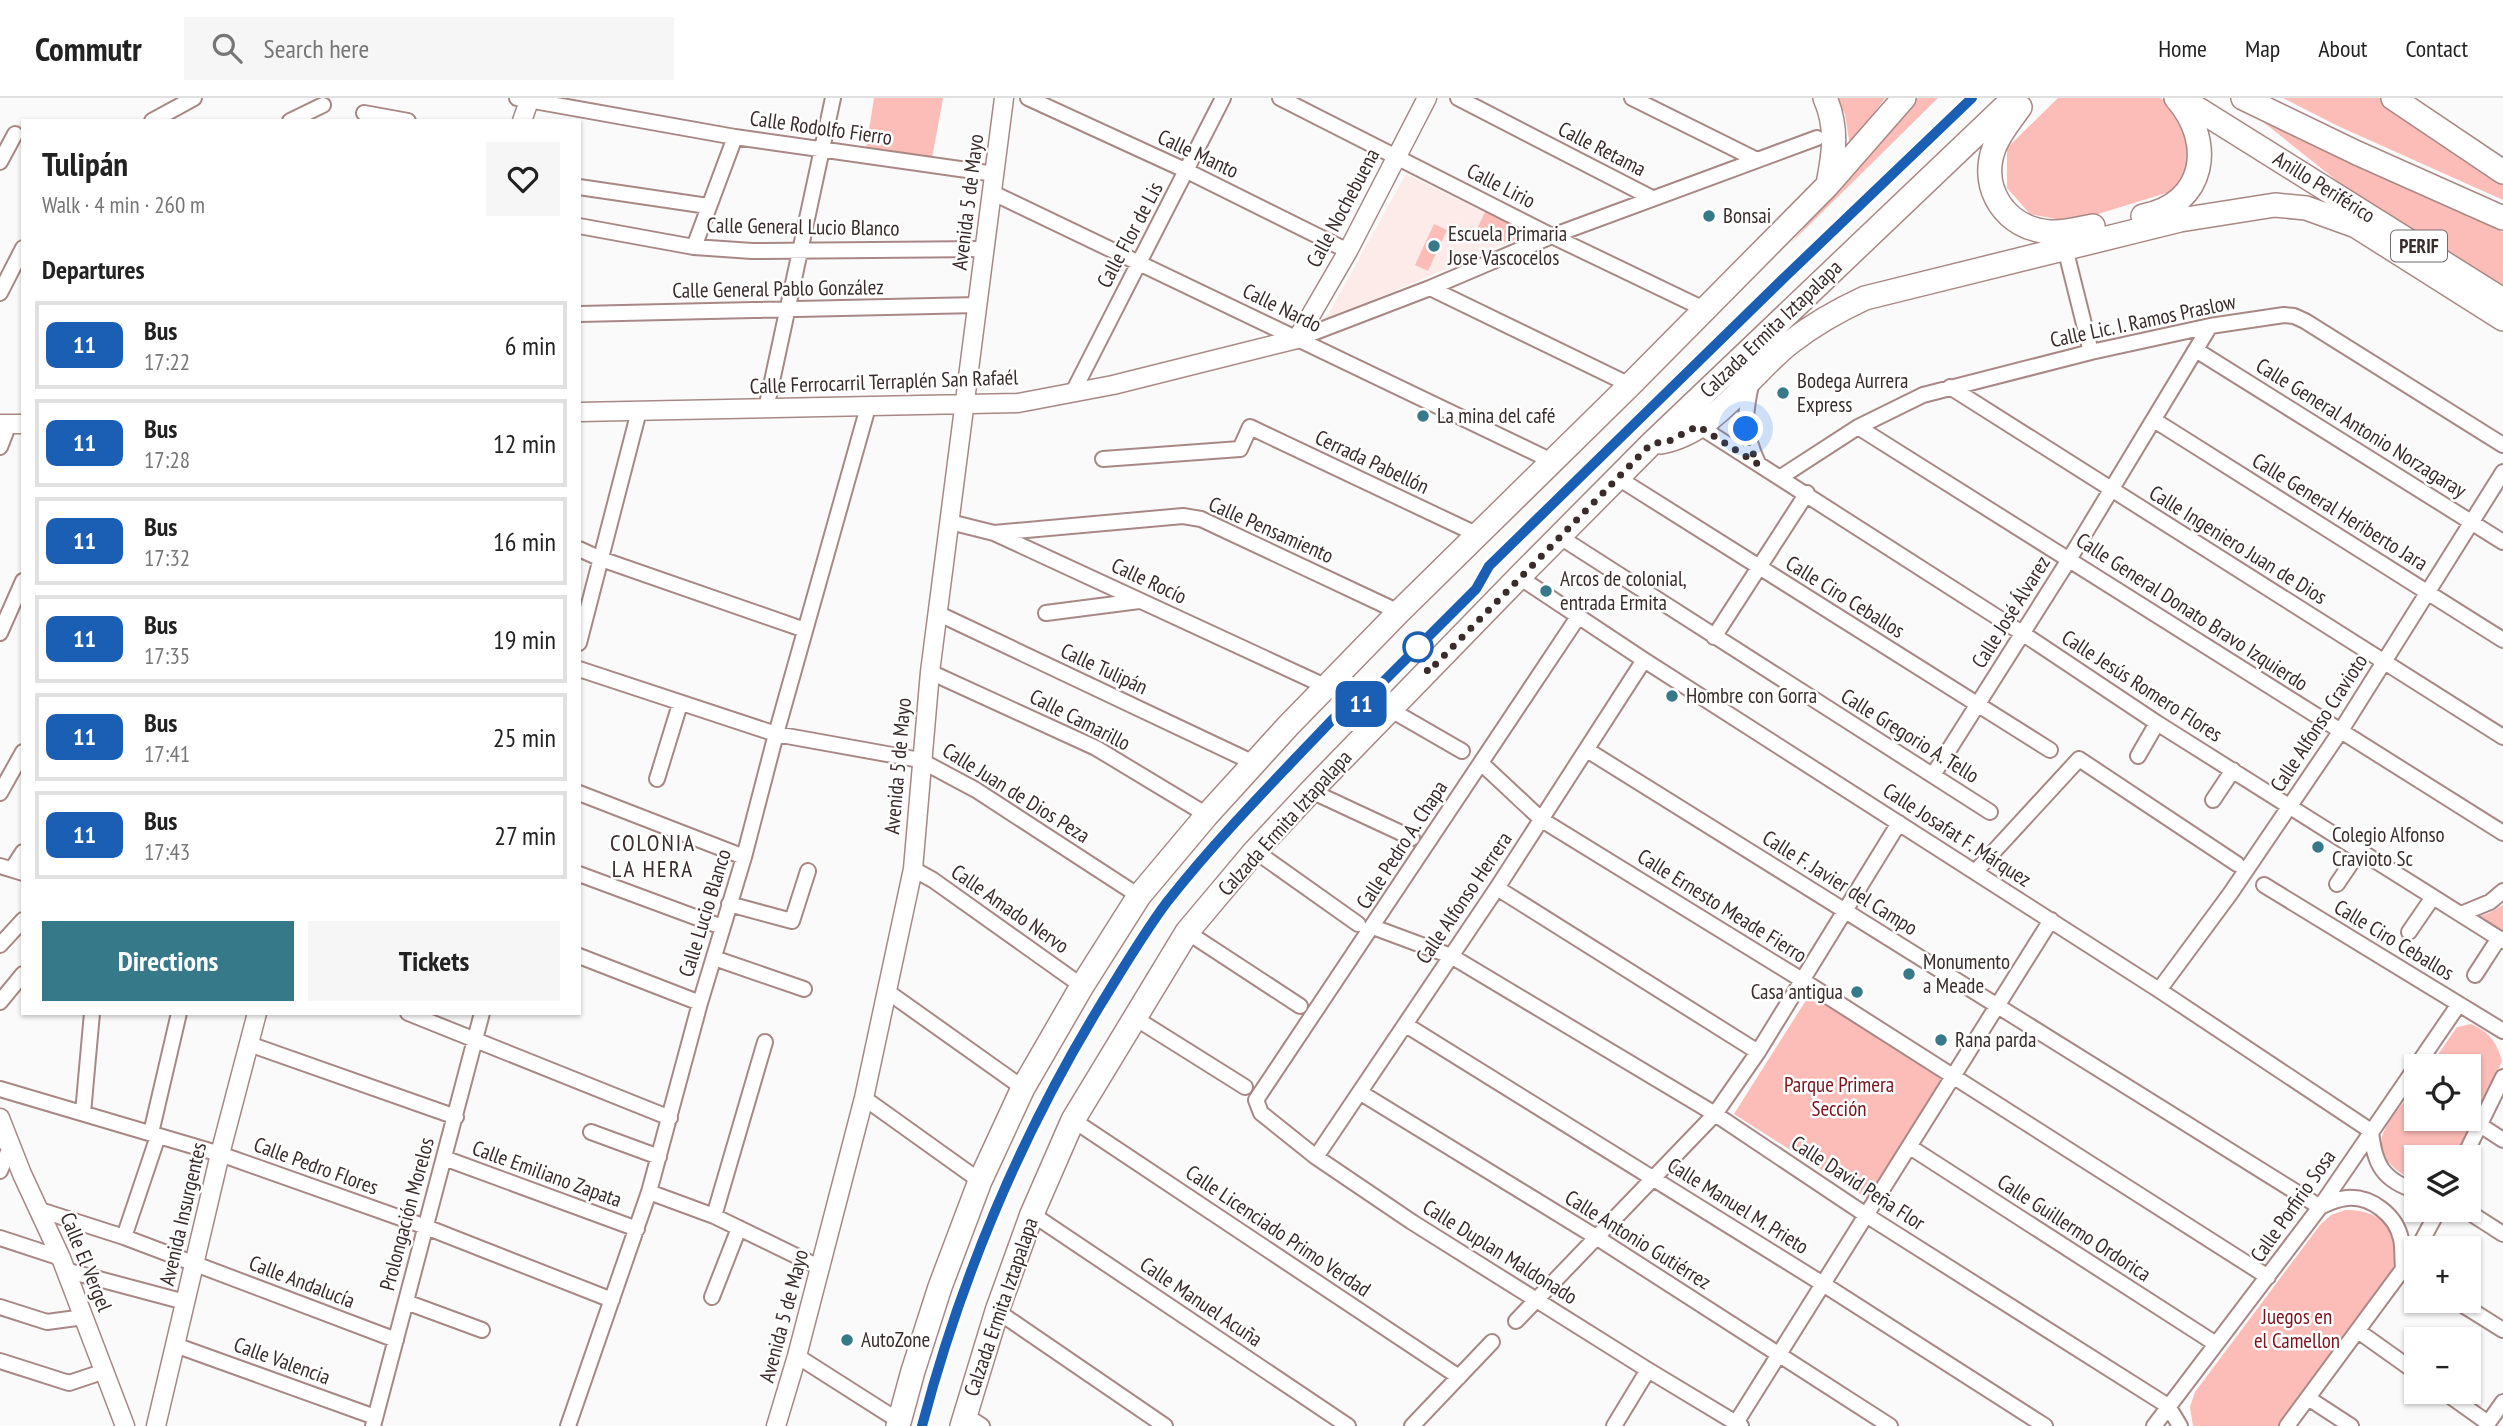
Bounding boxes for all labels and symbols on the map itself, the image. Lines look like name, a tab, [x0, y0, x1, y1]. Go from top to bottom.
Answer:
street label: Calle Rodolfo Fierro	[748, 104, 894, 151]
street label: Calle Retama	[1554, 115, 1651, 182]
street label: Calle Manto	[1153, 123, 1243, 184]
street label: Avenida 5 de Mayo	[946, 132, 989, 271]
street label: Calle Nochebuena	[1300, 144, 1385, 272]
street label: Anillo Periférico	[2268, 145, 2380, 229]
street label: Calle Lirio	[1462, 157, 1540, 214]
street label: Calle Flor de Lis	[1090, 177, 1169, 292]
place label: Bonsai	[1723, 202, 1771, 229]
marker: Bonsai	[1701, 208, 1717, 224]
street label: Calle General Lucio Blanco	[706, 211, 900, 242]
place label: Escuela Primaria Jose Vascocelos	[1447, 220, 1567, 271]
road number: PERIF	[2391, 230, 2447, 262]
marker: Escuela Primaria Jose Vascocelos	[1426, 238, 1442, 254]
street label: Calzada Ermita Iztapalapa	[1694, 254, 1847, 403]
street label: Calle General Pablo González	[672, 273, 884, 304]
street label: Calle Nardo	[1238, 277, 1326, 338]
street label: Calle Lic. I. Ramos Praslow	[2048, 288, 2239, 353]
street label: Calle General Antonio Norzagaray	[2251, 352, 2472, 504]
street label: Calle Ferrocarril Terraplén San Rafaél	[749, 363, 1019, 400]
place label: Bodega Aurrera Express	[1797, 367, 1908, 418]
marker: Bodega Aurrera Express	[1775, 385, 1791, 401]
place label: La mina del café	[1437, 402, 1555, 429]
marker: La mina del café	[1415, 408, 1431, 424]
your location	[1728, 411, 1763, 446]
street label: Cerrada Pabellón	[1311, 423, 1434, 500]
street label: Calle General Heriberto Jara	[2247, 447, 2433, 577]
street label: Calle Ingeniero Juan de Dios	[2144, 479, 2332, 610]
street label: Calle Pensamiento	[1205, 490, 1338, 569]
street label: Calle General Donato Bravo Izquierdo	[2071, 526, 2313, 697]
street label: Calle Ciro Ceballos	[1781, 549, 1910, 644]
street label: Calle José Álvarez	[1965, 550, 2056, 673]
street label: Calle Rocío	[1107, 551, 1191, 610]
place label: Arcos de colonial, entrada Ermita	[1560, 565, 1687, 616]
marker: Arcos de colonial, entrada Ermita	[1538, 583, 1554, 599]
street label: Calle Jesús Romero Flores	[2057, 624, 2228, 748]
unlabelled marker	[1403, 632, 1433, 662]
street label: Calle Tulipán	[1056, 637, 1152, 700]
street label: Calle Alfonso Cravioto	[2264, 649, 2373, 797]
line badge: 11	[1330, 681, 1392, 727]
place label: Hombre con Gorra	[1686, 682, 1817, 709]
street label: Calle Gregorio A. Tello	[1836, 682, 1984, 789]
street label: Calle Camarillo	[1025, 683, 1135, 756]
marker: Hombre con Gorra	[1664, 688, 1680, 704]
street label: Avenida 5 de Mayo	[878, 697, 917, 835]
street label: Calle Juan de Dios Peza	[938, 736, 1095, 849]
street label: Calzada Ermita Iztapalapa	[1212, 744, 1357, 901]
street label: Calle Pedro A. Chapa	[1350, 775, 1453, 914]
street label: Calle Josafat F. Márquez	[1878, 777, 2037, 893]
place label: Colegio Alfonso Cravioto Sc	[2332, 821, 2445, 872]
street label: Calle F. Javier del Campo	[1758, 824, 1923, 941]
street label: Calle Alfonso Herrera	[1410, 827, 1518, 969]
district label: COLONIA LA HERA	[610, 828, 696, 883]
marker: Colegio Alfonso Cravioto Sc	[2310, 839, 2326, 855]
street label: Calle Ernesto Meade Fierro	[1633, 843, 1812, 969]
street label: Calle Lucio Blanco	[672, 846, 737, 980]
street label: Calle Amado Nervo	[946, 858, 1074, 959]
street label: Calle Ciro Ceballos	[2329, 893, 2459, 986]
place label: Monumento a Meade	[1923, 948, 2010, 999]
marker: Monumento a Meade	[1901, 966, 1917, 982]
place label: Casa antigua	[1751, 978, 1843, 1005]
marker: Casa antigua	[1849, 984, 1865, 1000]
place label: Rana parda	[1955, 1026, 2036, 1053]
marker: Rana parda	[1933, 1032, 1949, 1048]
park label: Parque Primera Sección	[1784, 1071, 1894, 1122]
street label: Calle David Peña Flor	[1786, 1129, 1931, 1236]
street label: Calle Pedro Flores	[250, 1130, 382, 1201]
street label: Prolongación Morelos	[373, 1134, 440, 1293]
street label: Calle Emiliano Zapata	[469, 1134, 626, 1213]
street label: Avenida Insurgentes	[153, 1140, 212, 1288]
street label: Calle Porfirio Sosa	[2244, 1144, 2341, 1267]
street label: Calle Manuel M. Prieto	[1663, 1151, 1814, 1260]
street label: Calle Licenciado Primo Verdad	[1181, 1159, 1376, 1303]
street label: Calle Guillermo Ordorica	[1992, 1168, 2156, 1287]
street label: Calle Antonio Gutiérrez	[1560, 1184, 1716, 1295]
street label: Calle Duplan Maldonado	[1418, 1193, 1583, 1310]
street label: Calle El Vergel	[54, 1208, 119, 1315]
street label: Calzada Ermita Iztapalapa	[957, 1214, 1044, 1400]
street label: Avenida 5 de Mayo	[753, 1246, 814, 1385]
street label: Calle Andalucía	[245, 1249, 359, 1314]
street label: Calle Manuel Acuña	[1135, 1251, 1268, 1353]
park label: Juegos en el Camellon	[2254, 1303, 2340, 1354]
place label: AutoZone	[861, 1326, 930, 1353]
street label: Calle Valencia	[230, 1331, 334, 1390]
marker: AutoZone	[839, 1332, 855, 1348]

